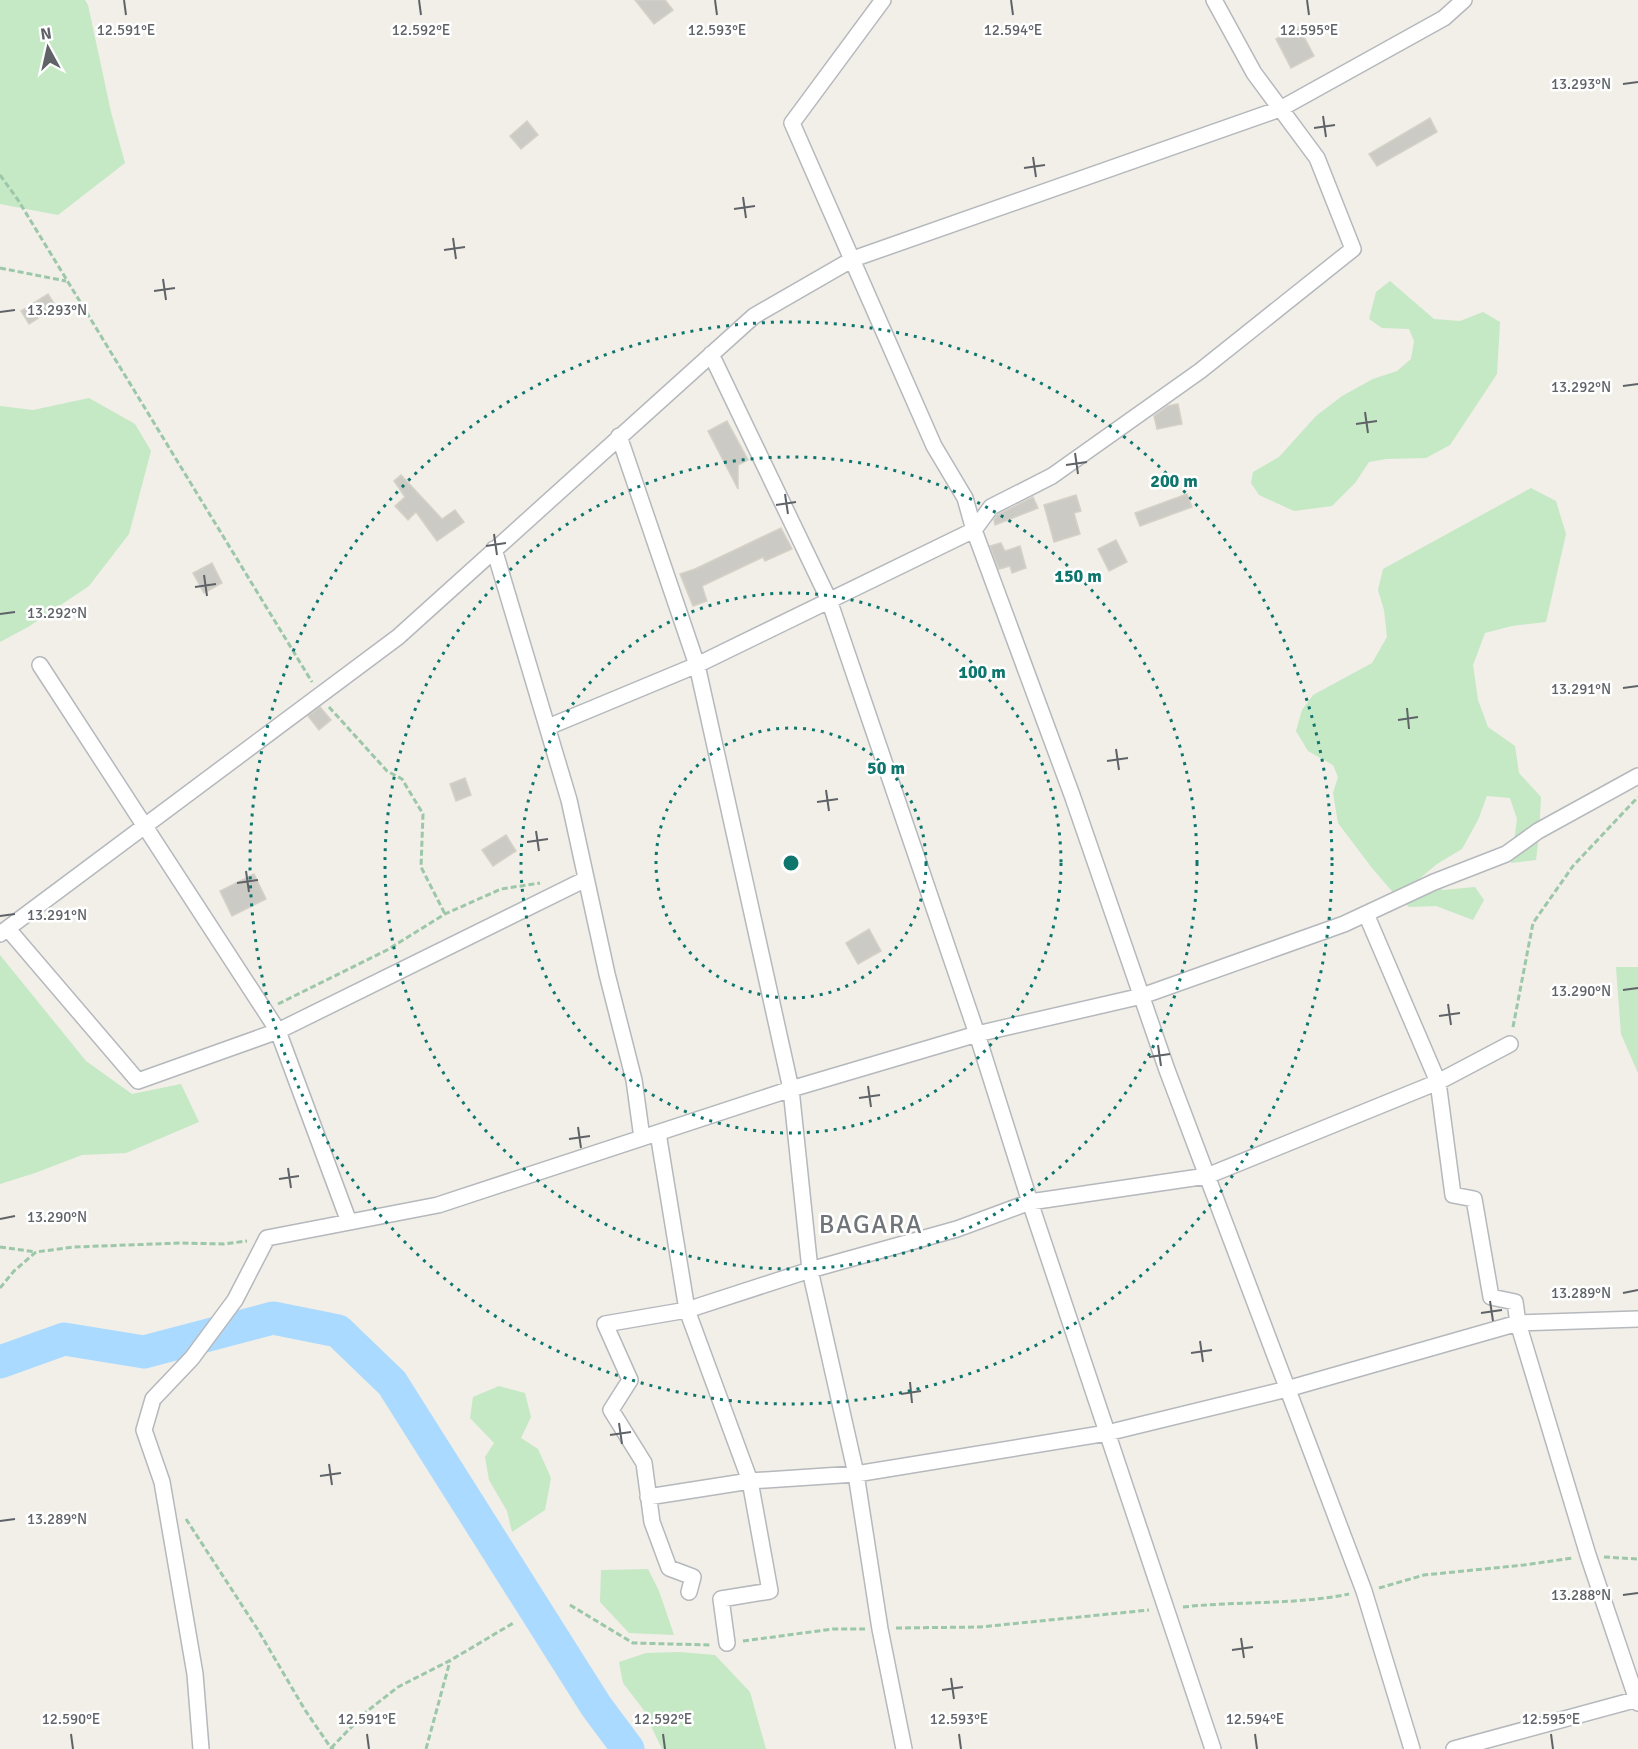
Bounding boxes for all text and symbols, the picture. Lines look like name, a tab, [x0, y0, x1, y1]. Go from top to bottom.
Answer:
north arrow	[18, 18, 78, 78]
text: 12.591°E	[97, 21, 155, 39]
text: 12.592°E	[392, 21, 450, 39]
text: 12.593°E	[688, 21, 746, 39]
text: 12.594°E	[984, 21, 1042, 39]
text: 12.595°E	[1280, 21, 1338, 39]
text: N	[39, 23, 53, 45]
text: 13.293°N	[1551, 75, 1611, 93]
text: 13.293°N	[27, 301, 87, 319]
text: 13.292°N	[1551, 378, 1611, 396]
text: 200 m	[1150, 470, 1198, 492]
text: 150 m	[1054, 565, 1102, 587]
text: 13.292°N	[27, 604, 87, 622]
text: 100 m	[958, 661, 1006, 683]
text: 13.291°N	[1551, 680, 1611, 698]
text: 50 m	[867, 757, 905, 779]
centre of rings	[781, 853, 801, 873]
text: 13.291°N	[27, 906, 87, 924]
text: 13.290°N	[1551, 982, 1611, 1000]
text: 13.290°N	[27, 1208, 87, 1226]
district label: BAGARA	[819, 1209, 923, 1241]
text: 13.289°N	[1551, 1284, 1611, 1302]
text: 13.289°N	[27, 1510, 87, 1528]
text: 13.288°N	[1551, 1586, 1611, 1604]
text: 12.590°E	[42, 1710, 100, 1728]
text: 12.591°E	[338, 1710, 396, 1728]
text: 12.592°E	[634, 1710, 692, 1728]
text: 12.593°E	[930, 1710, 988, 1728]
text: 12.594°E	[1226, 1710, 1284, 1728]
text: 12.595°E	[1522, 1710, 1580, 1728]

